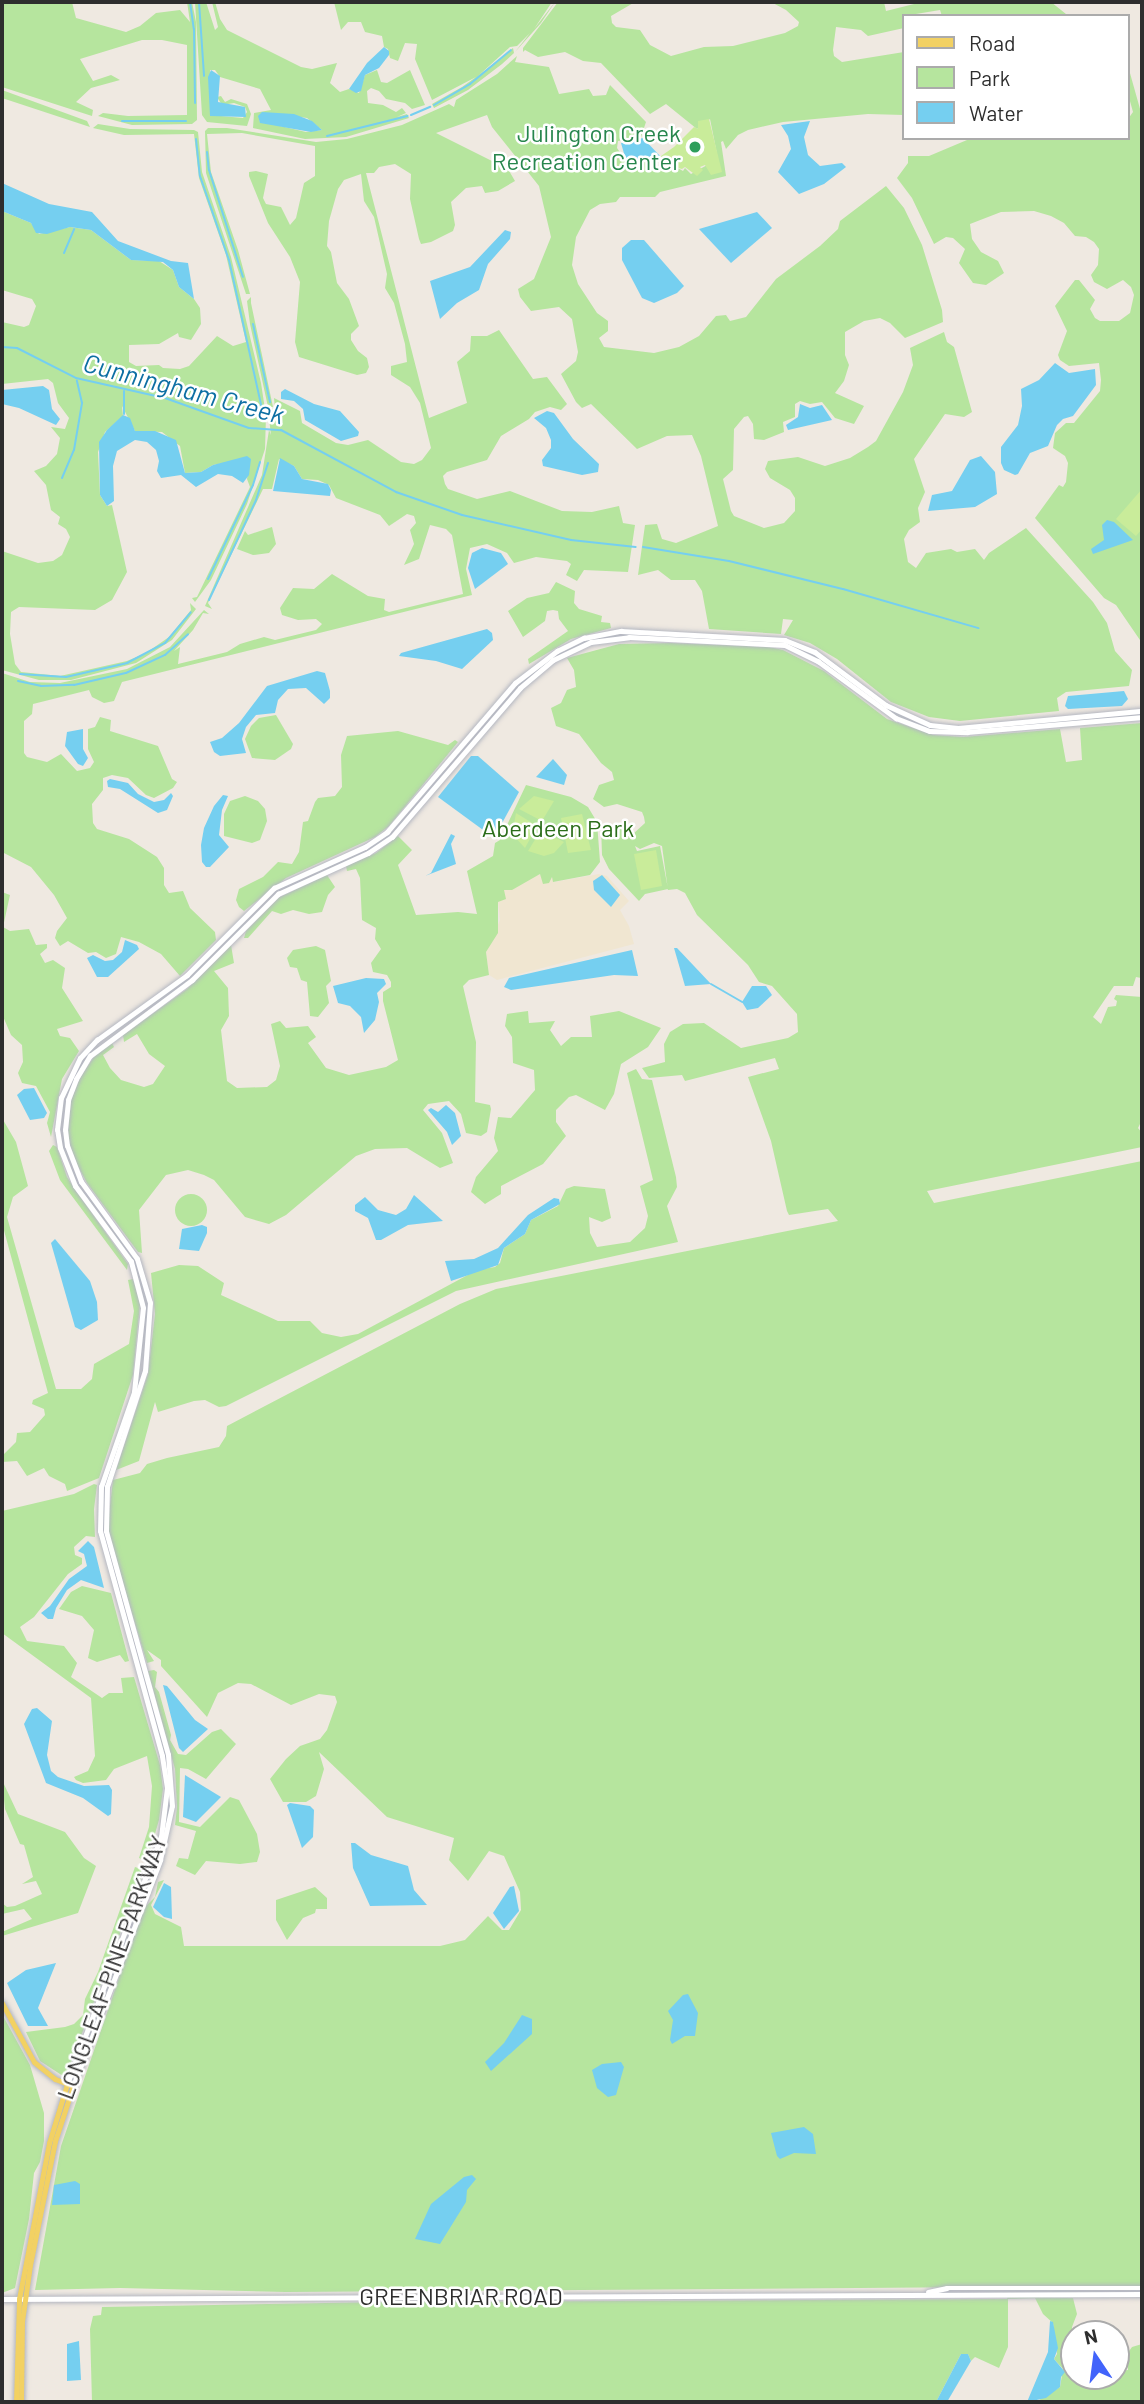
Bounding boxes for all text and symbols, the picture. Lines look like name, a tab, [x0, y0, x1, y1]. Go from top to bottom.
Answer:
legend	[902, 14, 1130, 140]
text: Road	[969, 30, 1015, 55]
text: Park	[969, 65, 1010, 90]
text: Water	[969, 100, 1023, 125]
place label: Julington Creek Recreation Center	[492, 119, 681, 175]
marker: Julington Creek Recreation Center	[687, 139, 703, 155]
water label: Cunningham Creek	[80, 346, 288, 430]
park label: Aberdeen Park	[482, 814, 634, 842]
street label: LONGLEAF PINE PARKWAY	[50, 1831, 172, 2103]
street label: GREENBRIAR ROAD	[359, 2282, 563, 2310]
north arrow	[1060, 2320, 1130, 2390]
text: N	[1082, 2323, 1099, 2349]

